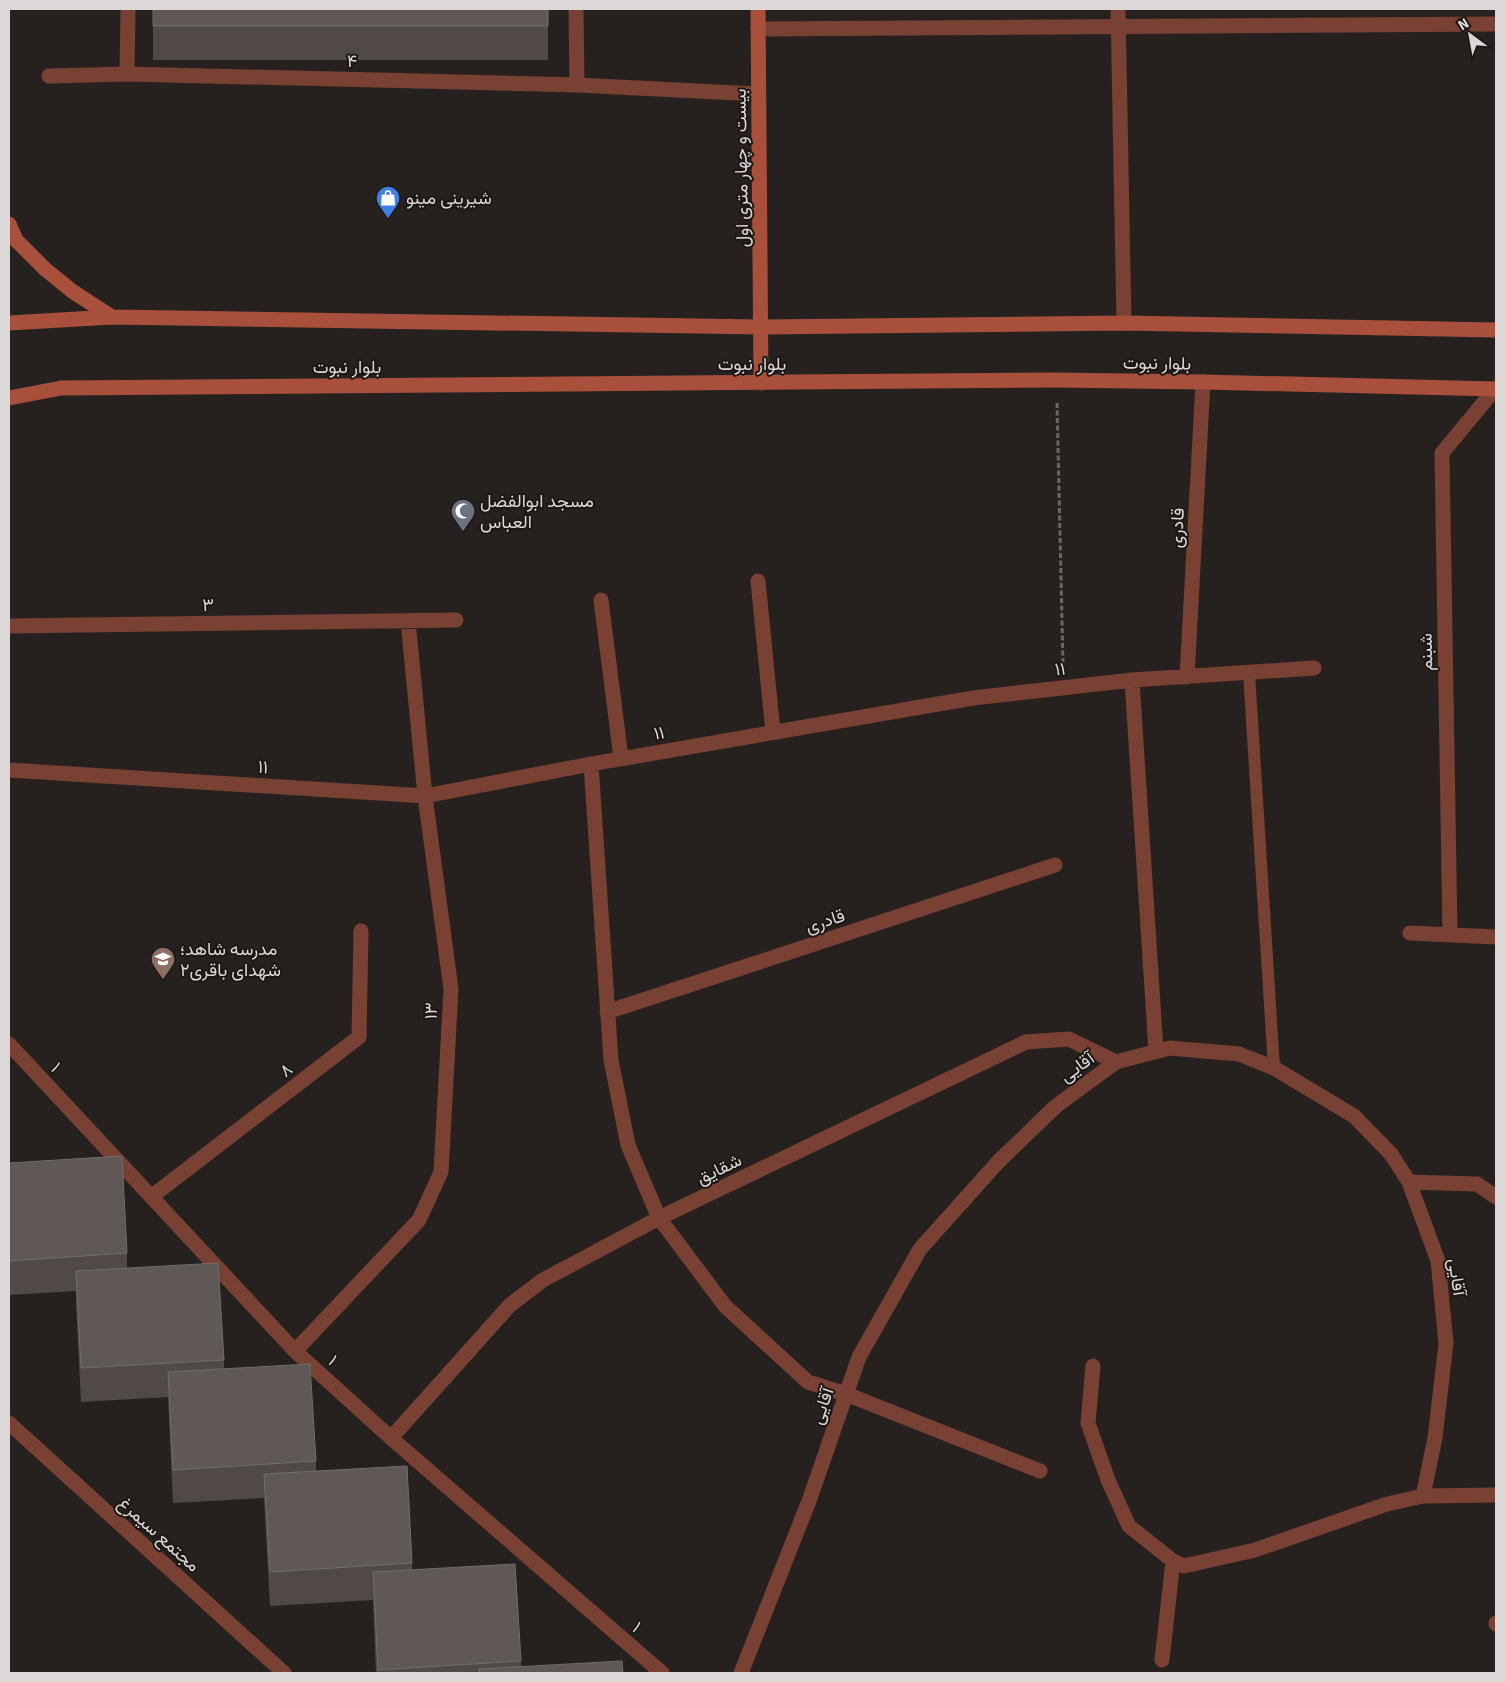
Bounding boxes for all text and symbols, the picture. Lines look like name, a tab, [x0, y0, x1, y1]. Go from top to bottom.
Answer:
north arrow	[1445, 10, 1495, 60]
text: N	[1455, 15, 1472, 34]
street label: ۴	[347, 50, 357, 72]
street label: بیست و چهار متری اول	[729, 88, 754, 248]
shop icon: شیرینی مینو	[375, 185, 401, 219]
place label: شیرینی مینو	[406, 187, 492, 209]
street label: بلوار نبوت	[1123, 351, 1191, 375]
street label: بلوار نبوت	[718, 353, 786, 375]
street label: بلوار نبوت	[313, 356, 381, 378]
place label: مسجد ابوالفضل العباس	[480, 490, 594, 533]
mosque icon: مسجد ابوالفضل العباس	[450, 498, 476, 532]
street label: قادری	[1165, 507, 1189, 549]
street label: ۳	[202, 594, 214, 616]
street label: شبنم	[1415, 633, 1438, 671]
street label: ۱۱	[1054, 658, 1066, 680]
street label: ۱۱	[652, 721, 666, 745]
street label: ۱۱	[257, 756, 269, 778]
street label: قادری	[802, 904, 848, 938]
place label: مدرسه شاهد؛ شهدای باقری۲	[180, 938, 281, 981]
school or university icon: مدرسه شاهد؛ شهدای باقری۲	[150, 946, 176, 980]
street label: ۱۳	[420, 1002, 442, 1020]
street label: آقایی	[1055, 1046, 1100, 1087]
street label: ۱	[46, 1058, 66, 1076]
street label: ۸	[275, 1058, 297, 1082]
street label: شقایق	[693, 1149, 745, 1189]
street label: آقایی	[1443, 1257, 1471, 1299]
street label: ۱	[324, 1350, 342, 1370]
street label: آقایی	[805, 1383, 839, 1427]
street label: مجتمع سیمرغ	[113, 1492, 204, 1577]
street label: ۱	[628, 1617, 646, 1637]

